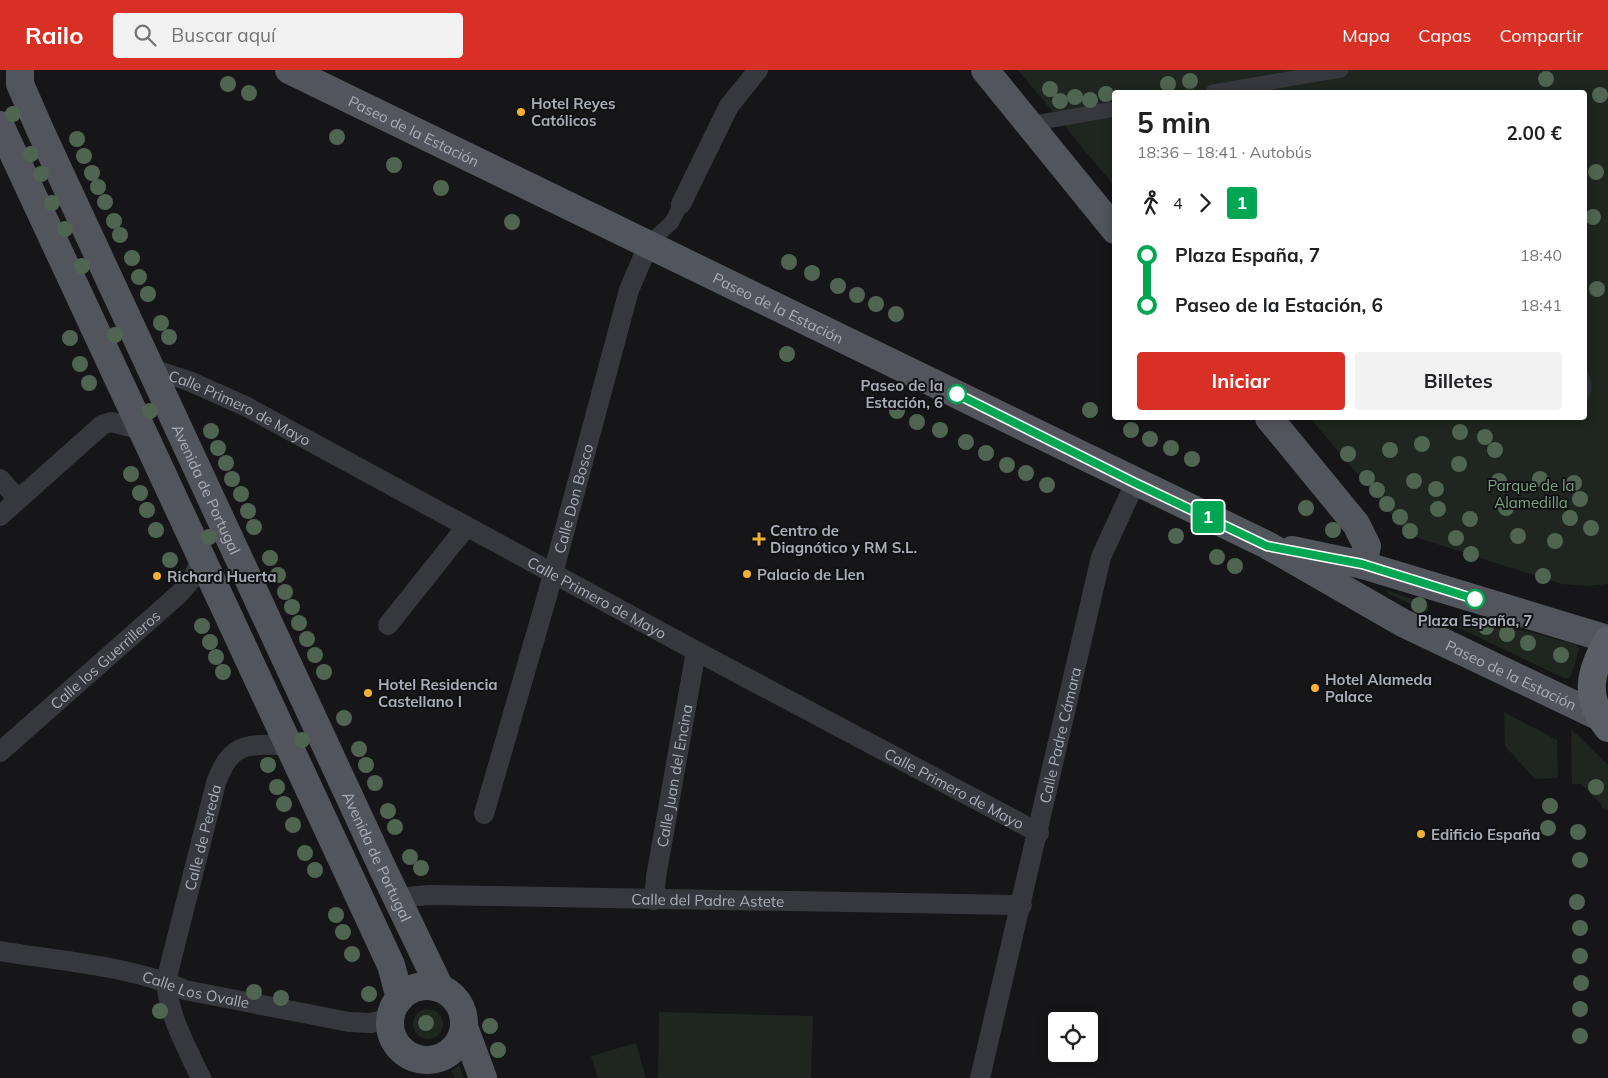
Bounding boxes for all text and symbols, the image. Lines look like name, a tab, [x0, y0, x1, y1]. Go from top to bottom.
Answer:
search box	[113, 13, 463, 58]
text: Railo	[25, 20, 83, 50]
icon: search	[131, 21, 159, 49]
text: Buscar aquí	[171, 23, 276, 47]
text: Mapa	[1342, 24, 1390, 47]
text: Capas	[1418, 24, 1472, 47]
text: Compartir	[1500, 24, 1583, 47]
street label: Paseo de la Estación	[346, 91, 482, 170]
place label: Hotel Reyes Católicos	[531, 94, 615, 130]
text: 5 min	[1137, 105, 1211, 140]
marker: Hotel Reyes Católicos	[515, 106, 527, 118]
text: 2.00 €	[1506, 121, 1562, 145]
text: 18:36 – 18:41 · Autobús	[1137, 142, 1312, 162]
icon: walk	[1137, 189, 1165, 217]
icon: forward	[1191, 189, 1219, 217]
text: 1	[1237, 191, 1247, 214]
text: 4	[1173, 193, 1183, 213]
text: Plaza España, 7	[1175, 243, 1320, 267]
text: 18:40	[1520, 245, 1562, 265]
street label: Paseo de la Estación	[710, 268, 847, 347]
text: Paseo de la Estación, 6	[1175, 293, 1383, 317]
text: 18:41	[1520, 295, 1562, 315]
button: Iniciar	[1137, 352, 1345, 410]
button: Billetes	[1355, 352, 1562, 410]
street label: Calle Primero de Mayo	[166, 366, 314, 449]
place label: Paseo de la Estación, 6	[860, 376, 943, 412]
marker: Paseo de la Estación, 6	[947, 384, 967, 404]
street label: Avenida de Portugal	[168, 421, 245, 557]
street label: Calle Don Bosco	[549, 441, 597, 555]
park label: Parque de la Alamedilla	[1487, 476, 1575, 512]
line badge: 1	[1192, 501, 1224, 533]
text: 1	[1203, 505, 1213, 528]
place label: Centro de Diagnótico y RM S.L.	[770, 521, 917, 557]
marker: Centro de Diagnótico y RM S.L.	[752, 532, 766, 546]
street label: Calle Primero de Mayo	[524, 552, 670, 643]
place label: Palacio de Llen	[757, 565, 865, 584]
place label: Richard Huerta	[167, 567, 277, 586]
marker: Palacio de Llen	[741, 568, 753, 580]
marker: Richard Huerta	[151, 570, 163, 582]
marker: Plaza España, 7	[1465, 589, 1485, 609]
street label: Calle los Guerrilleros	[46, 606, 164, 713]
place label: Plaza España, 7	[1418, 611, 1532, 630]
street label: Paseo de la Estación	[1443, 635, 1580, 714]
street label: Calle Padre Cámara	[1035, 665, 1085, 805]
place label: Hotel Alameda Palace	[1325, 670, 1432, 706]
place label: Hotel Residencia Castellano I	[378, 675, 498, 711]
marker: Hotel Alameda Palace	[1309, 682, 1321, 694]
marker: Hotel Residencia Castellano I	[362, 687, 374, 699]
street label: Calle Juan del Encina	[652, 703, 696, 849]
street label: Calle Primero de Mayo	[881, 743, 1028, 833]
street label: Calle de Pereda	[180, 782, 225, 892]
street label: Avenida de Portugal	[339, 788, 416, 924]
place label: Edificio España	[1431, 825, 1540, 844]
marker: Edificio España	[1415, 828, 1427, 840]
street label: Calle del Padre Astete	[631, 889, 784, 910]
street label: Calle Los Ovalle	[140, 966, 251, 1012]
map controls	[1048, 1012, 1098, 1062]
button: locate	[1048, 1012, 1098, 1062]

